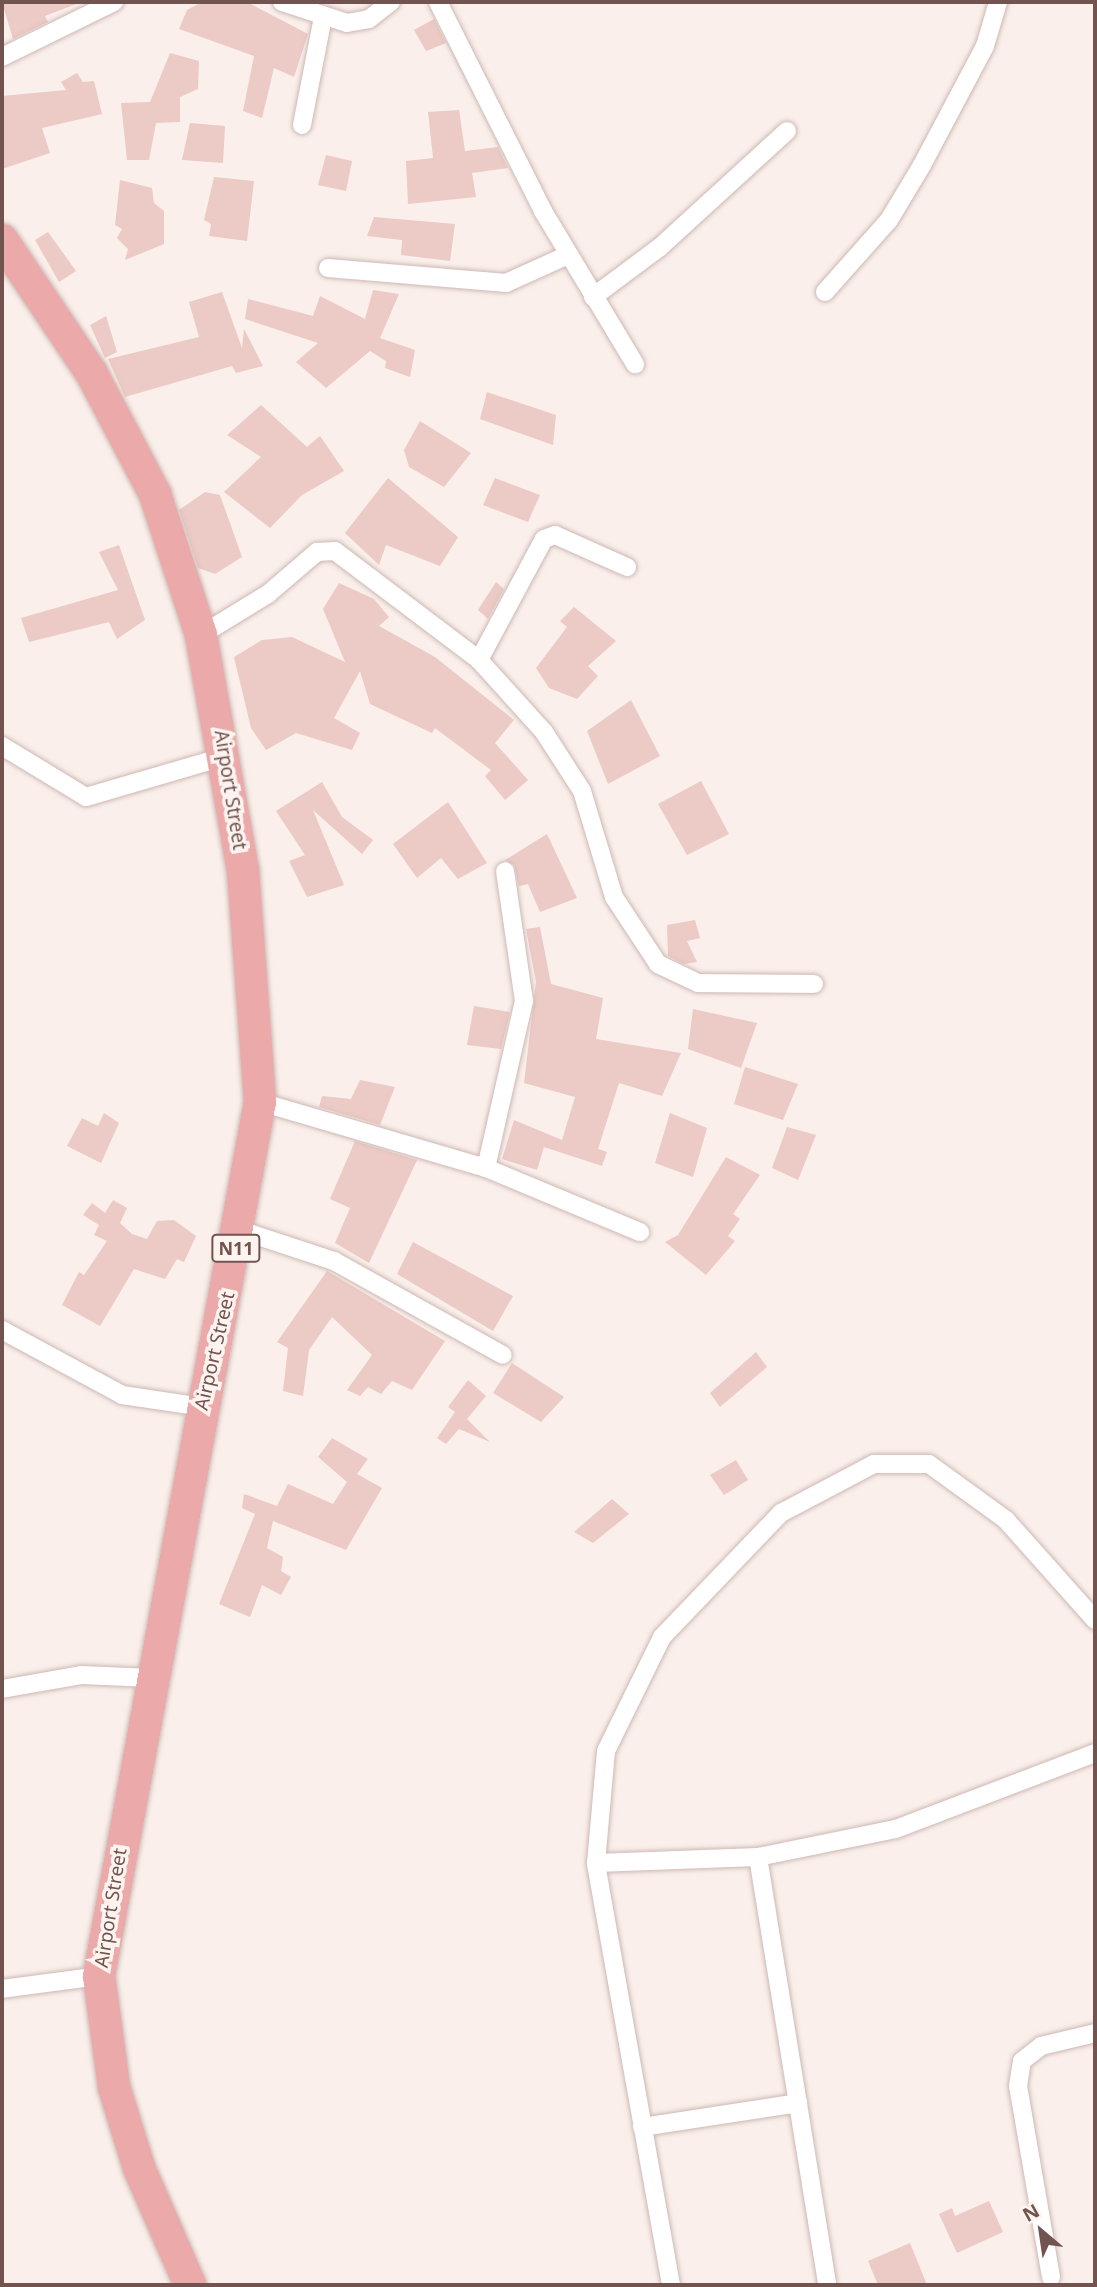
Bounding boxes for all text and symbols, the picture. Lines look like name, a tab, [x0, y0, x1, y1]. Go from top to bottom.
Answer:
street label: Airport Street	[209, 729, 251, 851]
road number: N11	[210, 1233, 262, 1262]
street label: Airport Street	[190, 1290, 240, 1412]
street label: Airport Street	[90, 1847, 132, 1969]
north arrow	[1006, 2196, 1076, 2266]
text: N	[1018, 2198, 1044, 2228]

